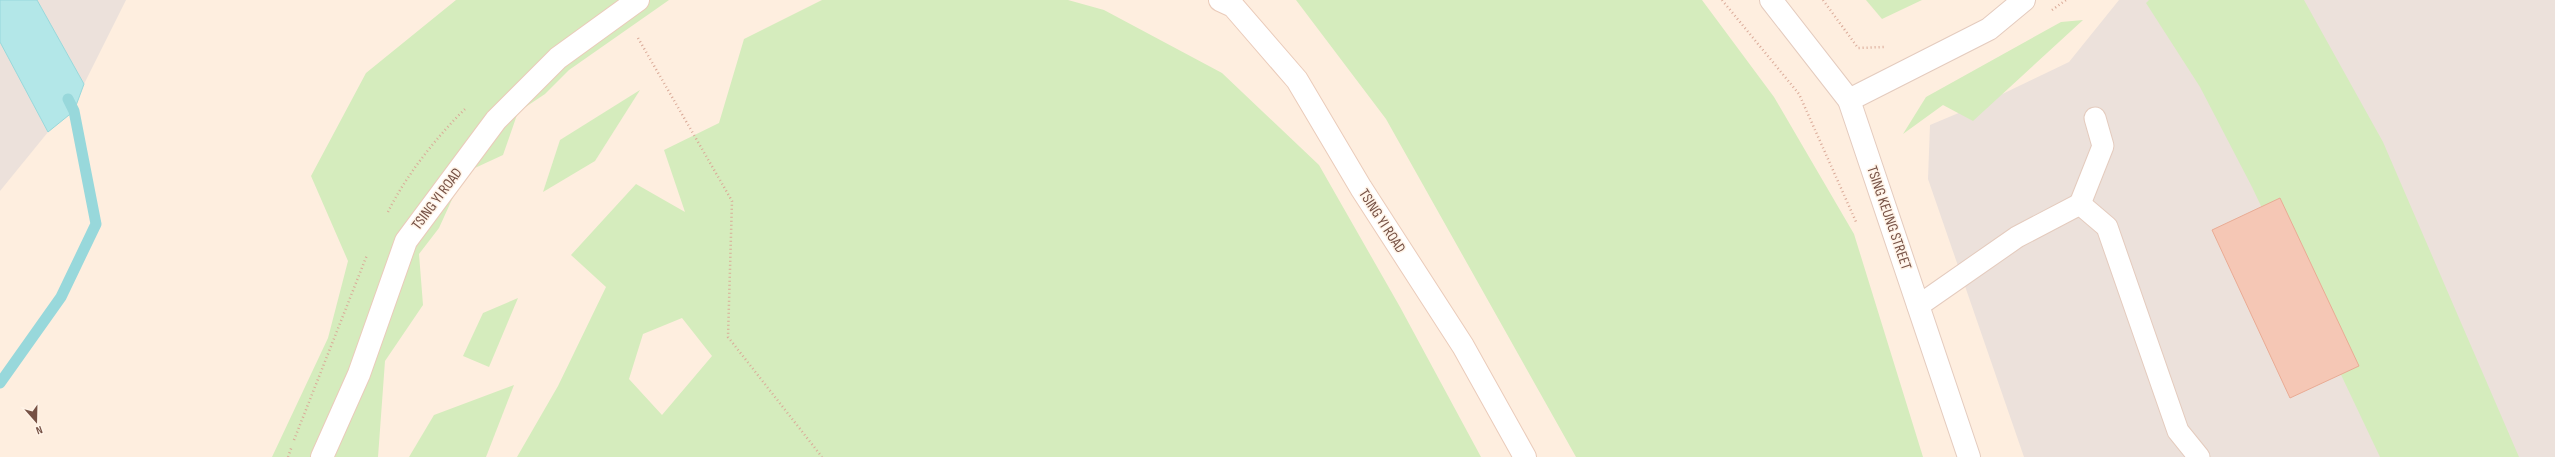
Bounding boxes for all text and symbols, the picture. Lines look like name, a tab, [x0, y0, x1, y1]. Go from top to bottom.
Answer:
street label: TSING YI ROAD	[408, 164, 466, 234]
street label: TSING KEUNG STREET	[1862, 164, 1916, 272]
street label: TSING YI ROAD	[1354, 185, 1410, 257]
north arrow	[16, 401, 56, 441]
text: N	[34, 423, 44, 437]

